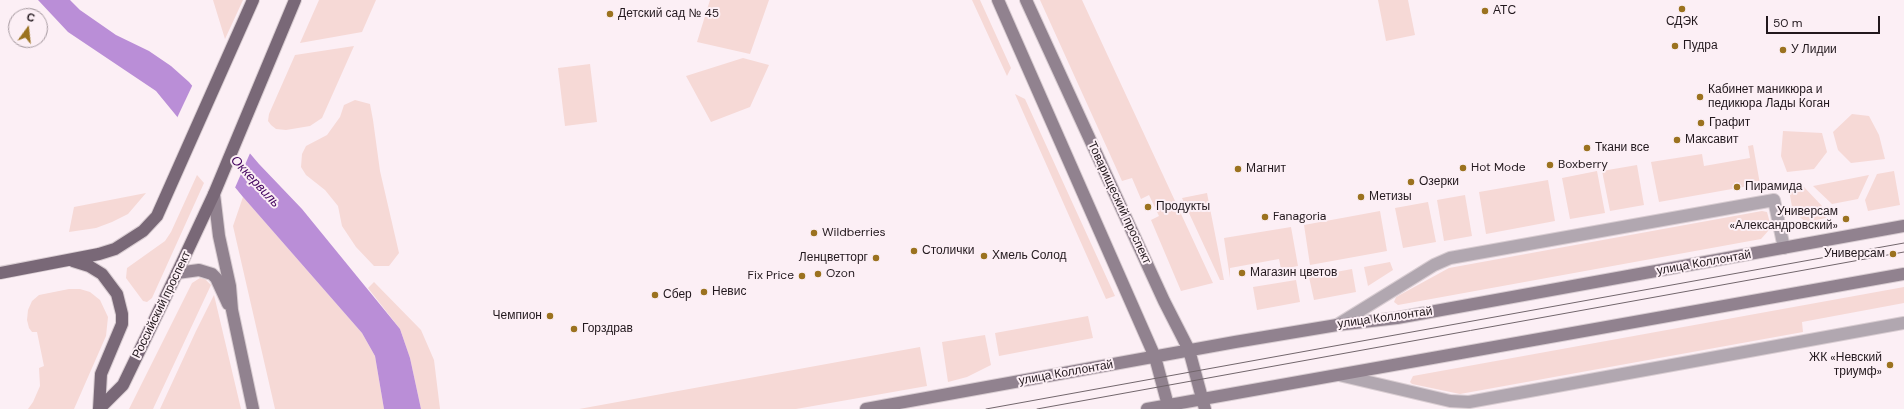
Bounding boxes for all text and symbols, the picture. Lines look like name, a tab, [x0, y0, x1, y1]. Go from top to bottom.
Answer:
place label: АТС	[1493, 4, 1516, 18]
marker: СДЭК	[1677, 4, 1687, 14]
marker: АТС	[1480, 6, 1490, 16]
place label: Детский сад № 45	[618, 7, 719, 21]
north arrow	[8, 8, 48, 48]
scale bar	[1768, 8, 1882, 34]
marker: Детский сад № 45	[605, 9, 615, 19]
text: С	[25, 10, 36, 25]
place label: СДЭК	[1666, 15, 1698, 29]
text: 50 m	[1773, 15, 1802, 31]
place label: Пудра	[1683, 39, 1718, 53]
marker: Пудра	[1670, 41, 1680, 51]
place label: У Лидии	[1791, 43, 1837, 57]
marker: У Лидии	[1778, 45, 1788, 55]
place label: Кабинет маникюра и педикюра Лады Коган	[1708, 83, 1830, 111]
marker: Кабинет маникюра и педикюра Лады Коган	[1695, 92, 1705, 102]
place label: Графит	[1709, 116, 1750, 130]
marker: Графит	[1696, 118, 1706, 128]
place label: Максавит	[1685, 133, 1738, 147]
marker: Максавит	[1672, 135, 1682, 145]
street label: Товарищеский проспект	[1084, 139, 1154, 267]
place label: Ткани все	[1595, 141, 1649, 155]
marker: Ткани все	[1582, 143, 1592, 153]
water label: Оккервиль	[227, 153, 283, 211]
place label: Boxberry	[1558, 158, 1608, 172]
marker: Boxberry	[1545, 160, 1555, 170]
place label: Hot Mode	[1471, 161, 1525, 175]
place label: Магнит	[1246, 162, 1286, 176]
marker: Hot Mode	[1458, 163, 1468, 173]
marker: Магнит	[1233, 164, 1243, 174]
place label: Озерки	[1419, 175, 1459, 189]
marker: Озерки	[1406, 177, 1416, 187]
place label: Пирамида	[1745, 180, 1802, 194]
marker: Пирамида	[1732, 182, 1742, 192]
place label: Метизы	[1369, 190, 1412, 204]
marker: Метизы	[1356, 192, 1366, 202]
place label: Продукты	[1156, 200, 1210, 214]
marker: Продукты	[1143, 202, 1153, 212]
place label: Универсам «Александровский»	[1730, 205, 1838, 233]
place label: Fanagoria	[1273, 210, 1326, 224]
marker: Fanagoria	[1260, 212, 1270, 222]
marker: Универсам «Александровский»	[1841, 214, 1851, 224]
place label: Wildberries	[822, 226, 886, 240]
marker: Wildberries	[809, 228, 819, 238]
place label: Столички	[922, 244, 974, 258]
marker: Столички	[909, 246, 919, 256]
place label: Универсам	[1824, 247, 1885, 261]
street label: улица Коллонтай	[1656, 248, 1752, 278]
street label: Российский проспект	[130, 249, 194, 361]
place label: Хмель Солод	[992, 249, 1067, 263]
marker: Универсам	[1888, 249, 1898, 259]
place label: Ленцветторг	[799, 251, 868, 265]
marker: Хмель Солод	[979, 251, 989, 261]
marker: Ленцветторг	[871, 253, 881, 263]
place label: Магазин цветов	[1250, 266, 1337, 280]
place label: Ozon	[826, 267, 855, 281]
marker: Магазин цветов	[1237, 268, 1247, 278]
place label: Fix Price	[748, 269, 794, 283]
marker: Ozon	[813, 269, 823, 279]
marker: Fix Price	[797, 271, 807, 281]
place label: Невис	[712, 285, 746, 299]
marker: Невис	[699, 287, 709, 297]
place label: Сбер	[663, 288, 692, 302]
marker: Сбер	[650, 290, 660, 300]
street label: улица Коллонтай	[1337, 304, 1433, 332]
place label: Чемпион	[493, 309, 542, 323]
marker: Чемпион	[545, 311, 555, 321]
place label: Горздрав	[582, 322, 633, 336]
marker: Горздрав	[569, 324, 579, 334]
place label: ЖК «Невский триумф»	[1809, 351, 1882, 379]
street label: улица Коллонтай	[1018, 358, 1114, 388]
marker: ЖК «Невский триумф»	[1885, 360, 1895, 370]

